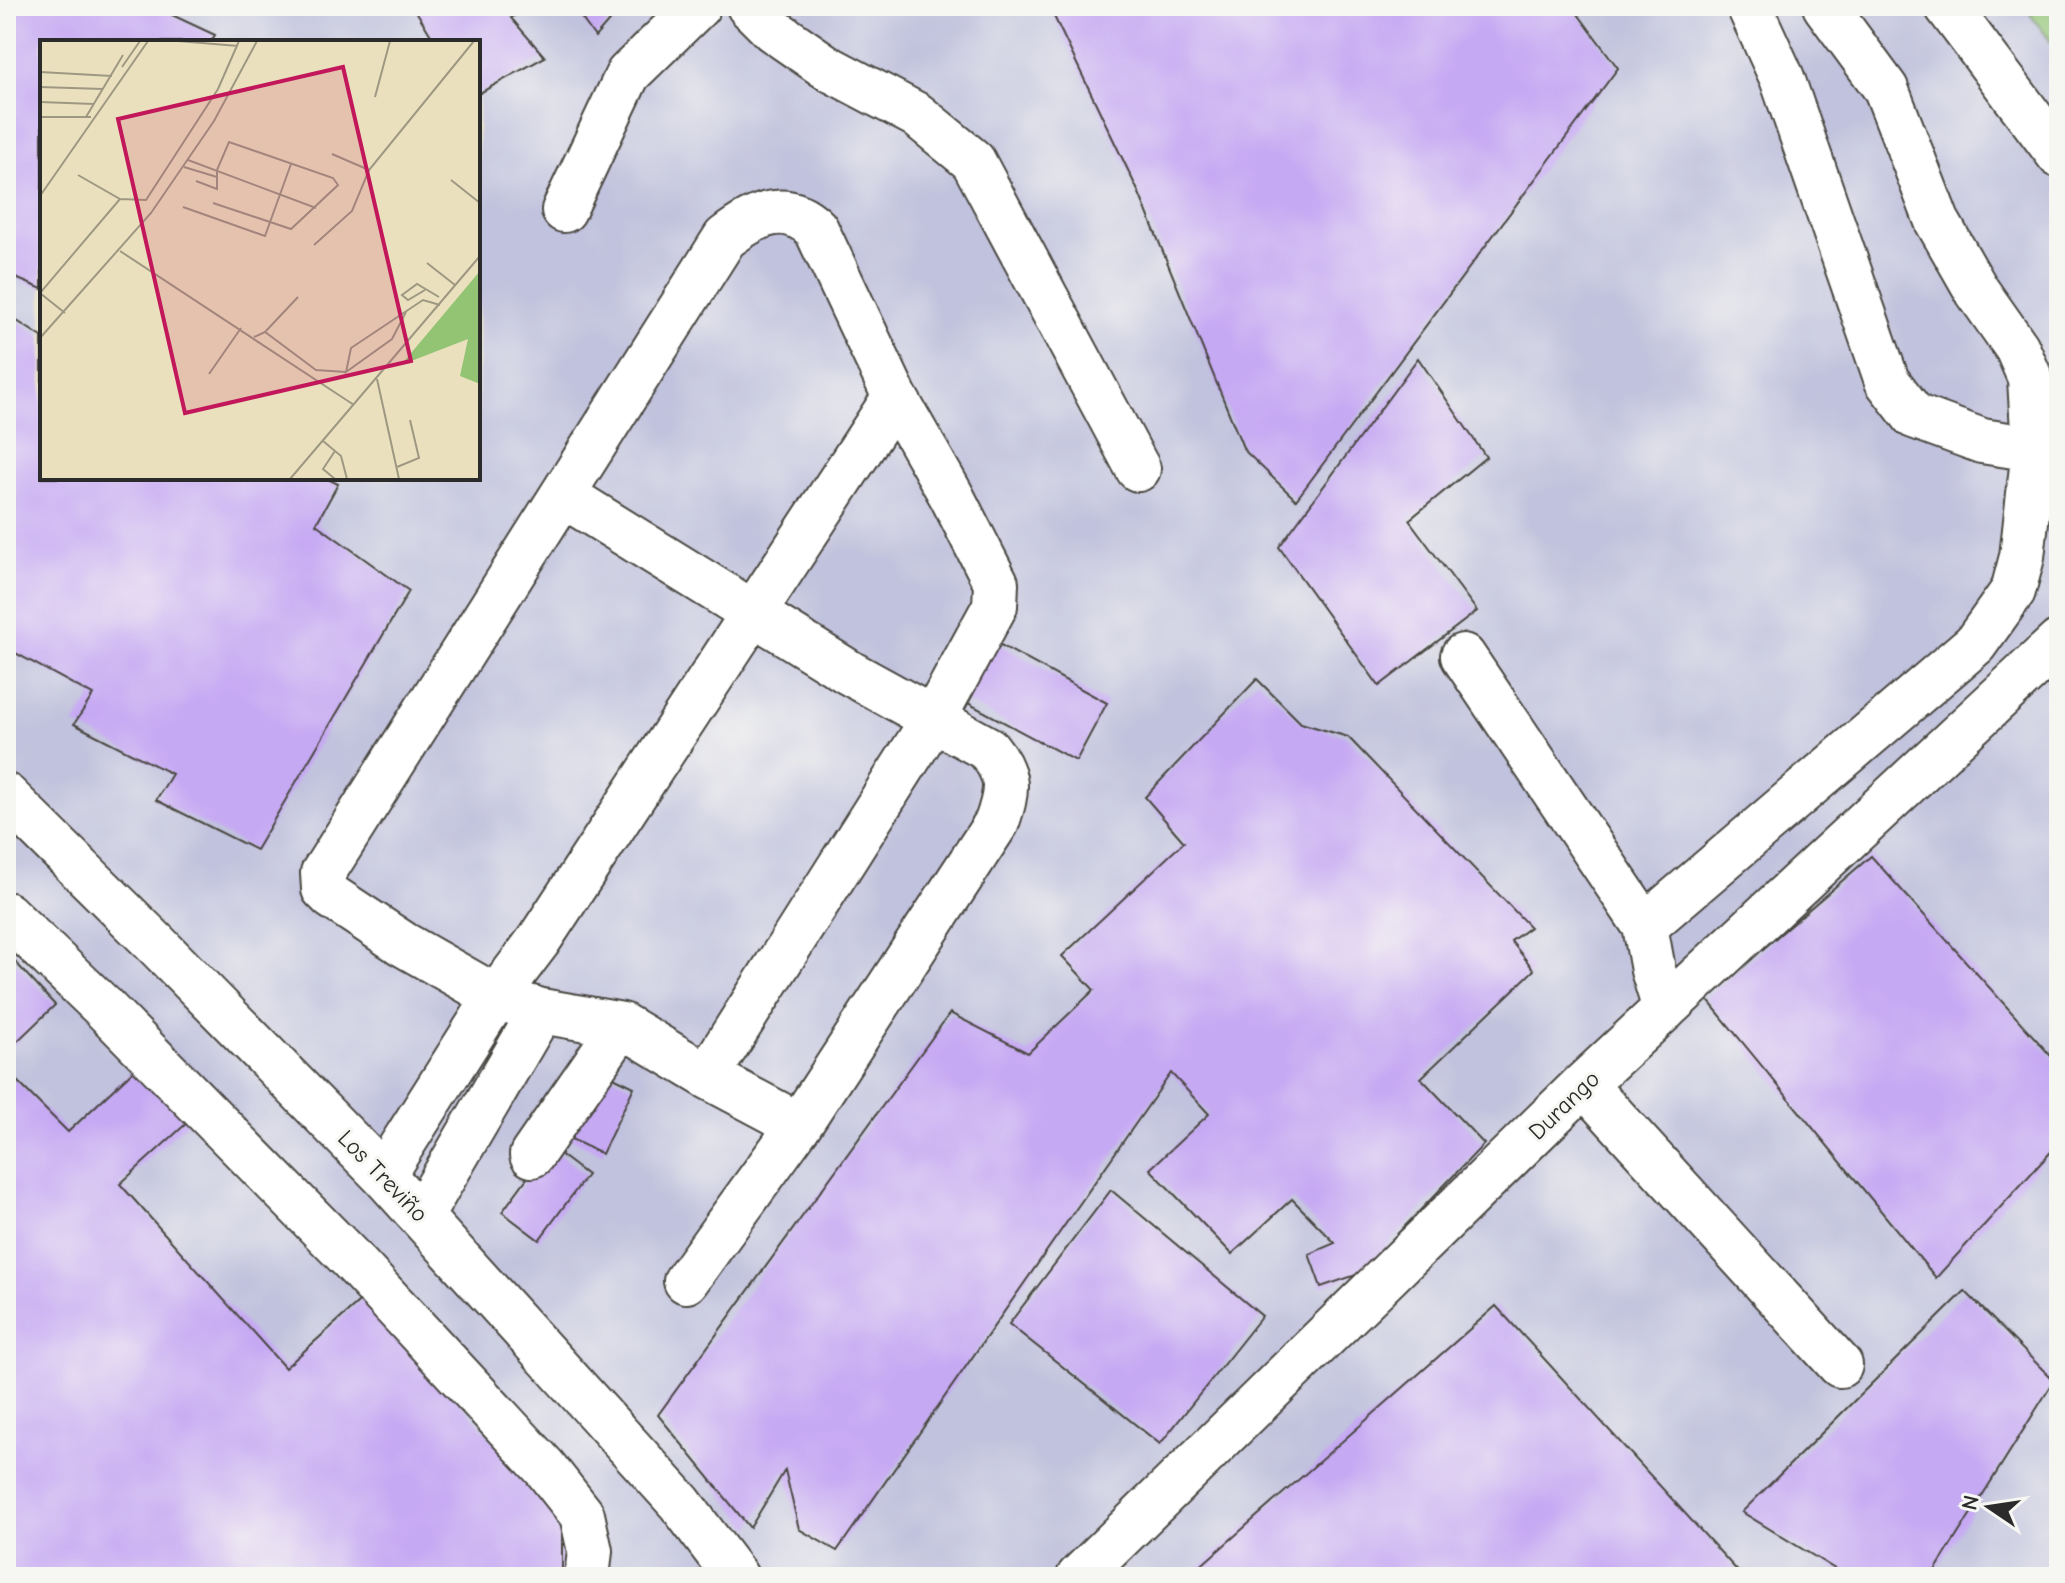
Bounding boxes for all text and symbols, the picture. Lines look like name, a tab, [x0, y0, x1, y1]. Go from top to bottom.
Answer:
inset map	[40, 40, 480, 480]
street label: Durango	[1523, 1065, 1605, 1145]
street label: Los Treviño	[332, 1124, 434, 1228]
north arrow	[1949, 1467, 2029, 1547]
text: N	[1956, 1493, 1985, 1513]

